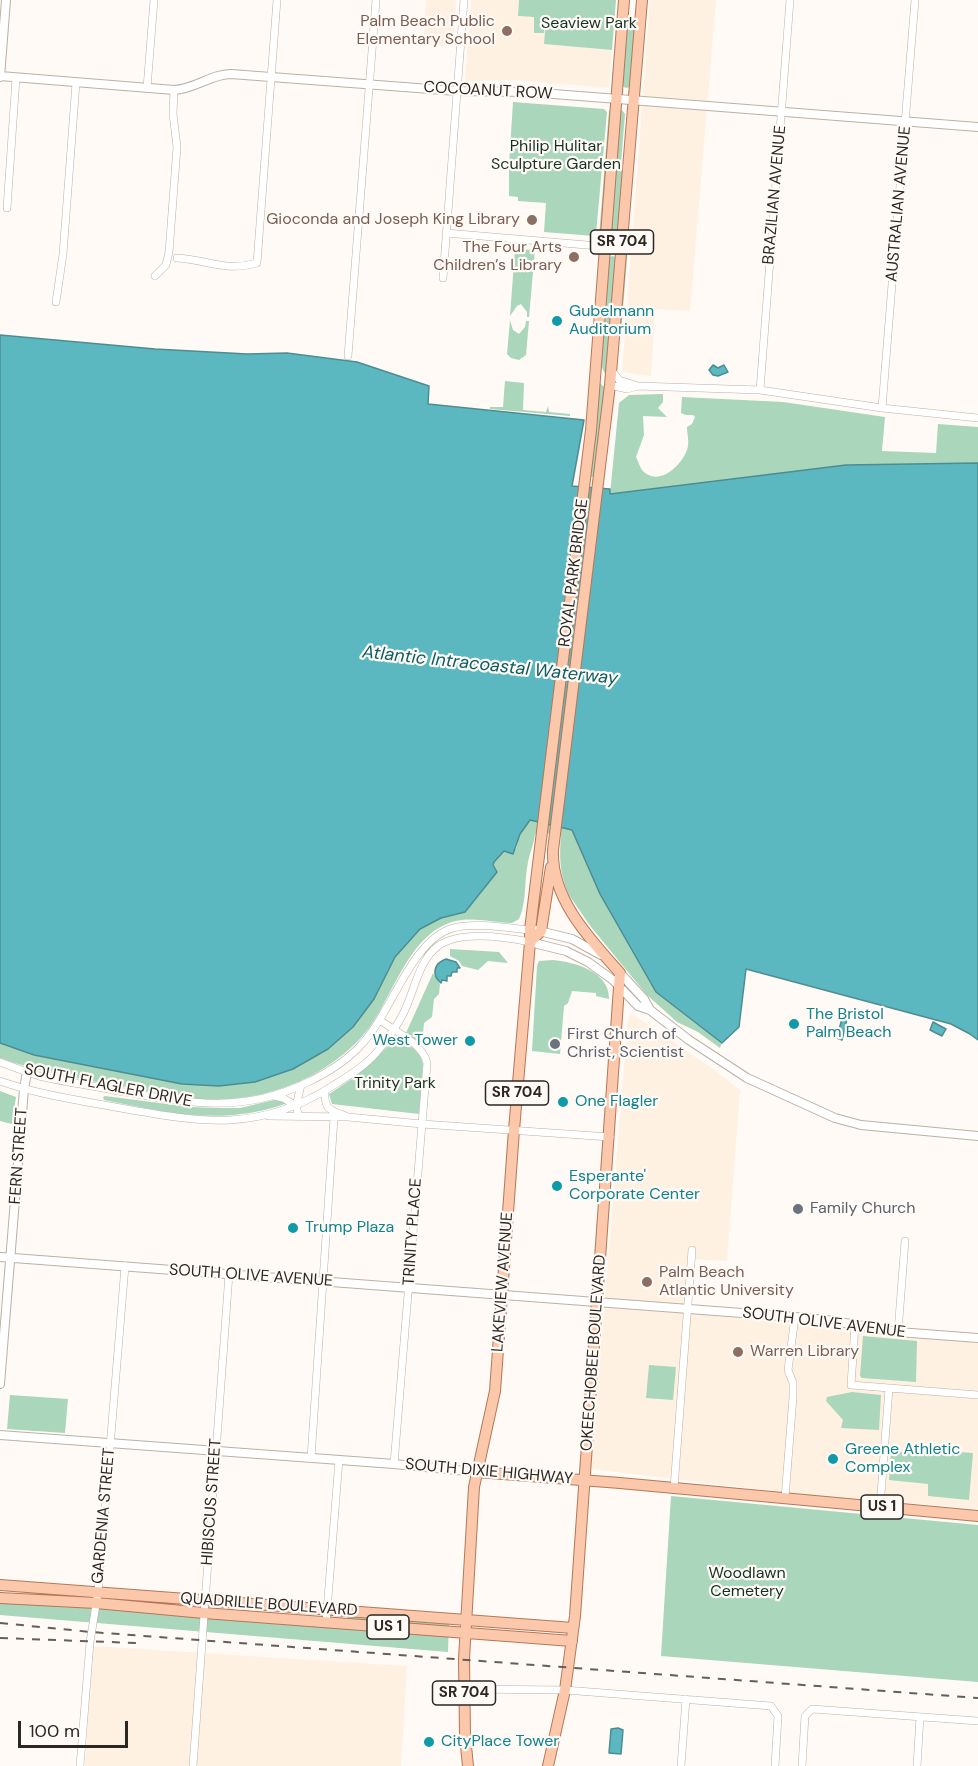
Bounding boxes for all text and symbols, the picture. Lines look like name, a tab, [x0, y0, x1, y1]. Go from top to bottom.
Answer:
place label: Palm Beach Public Elementary School	[357, 12, 495, 50]
park label: Seaview Park	[541, 14, 637, 34]
marker: Palm Beach Public Elementary School	[500, 24, 514, 38]
street label: COCOANUT ROW	[423, 78, 553, 104]
street label: BRAZILIAN AVENUE	[759, 125, 791, 265]
street label: AUSTRALIAN AVENUE	[883, 125, 915, 283]
park label: Philip Hulitar Sculpture Garden	[491, 137, 621, 175]
place label: Gioconda and Joseph King Library	[266, 210, 520, 230]
marker: Gioconda and Joseph King Library	[525, 213, 539, 227]
road number: SR 704	[590, 230, 654, 254]
place label: The Four Arts Children’s Library	[433, 238, 562, 276]
marker: The Four Arts Children’s Library	[567, 250, 581, 264]
place label: Gubelmann Auditorium	[569, 302, 654, 340]
marker: Gubelmann Auditorium	[550, 314, 564, 328]
street label: ROYAL PARK BRIDGE	[555, 498, 593, 648]
water label: Atlantic Intracoastal Waterway	[361, 642, 619, 690]
place label: The Bristol Palm Beach	[806, 1005, 891, 1043]
marker: The Bristol Palm Beach	[787, 1017, 801, 1031]
place label: First Church of Christ, Scientist	[567, 1025, 684, 1063]
place label: West Tower	[372, 1031, 458, 1051]
marker: West Tower	[463, 1034, 477, 1048]
marker: First Church of Christ, Scientist	[548, 1037, 562, 1051]
street label: SOUTH FLAGLER DRIVE	[22, 1060, 194, 1112]
park label: Trinity Park	[354, 1074, 436, 1094]
road number: SR 704	[486, 1081, 548, 1105]
place label: One Flagler	[575, 1092, 658, 1112]
marker: One Flagler	[556, 1095, 570, 1109]
street label: FERN STREET	[6, 1107, 32, 1205]
place label: Esperante' Corporate Center	[569, 1167, 700, 1205]
street label: TRINITY PLACE	[400, 1178, 426, 1286]
marker: Esperante' Corporate Center	[550, 1179, 564, 1193]
place label: Family Church	[810, 1199, 915, 1219]
marker: Family Church	[791, 1202, 805, 1216]
street label: LAKEVIEW AVENUE	[489, 1211, 517, 1353]
place label: Trump Plaza	[305, 1218, 394, 1238]
marker: Trump Plaza	[286, 1221, 300, 1235]
street label: OKEECHOBEE BOULEVARD	[578, 1254, 610, 1452]
street label: SOUTH OLIVE AVENUE	[168, 1261, 334, 1291]
place label: Palm Beach Atlantic University	[659, 1263, 794, 1301]
marker: Palm Beach Atlantic University	[640, 1275, 654, 1289]
street label: SOUTH OLIVE AVENUE	[741, 1303, 907, 1343]
place label: Warren Library	[750, 1342, 859, 1362]
marker: Warren Library	[731, 1345, 745, 1359]
street label: HIBISCUS STREET	[198, 1438, 226, 1566]
place label: Greene Athletic Complex	[845, 1440, 961, 1478]
street label: GARDENIA STREET	[88, 1447, 120, 1585]
marker: Greene Athletic Complex	[826, 1452, 840, 1466]
street label: SOUTH DIXIE HIGHWAY	[404, 1455, 574, 1489]
road number: US 1	[861, 1495, 903, 1519]
park label: Woodlawn Cemetery	[708, 1564, 786, 1602]
street label: QUADRILLE BOULEVARD	[180, 1589, 358, 1621]
road number: US 1	[367, 1615, 409, 1639]
road number: SR 704	[432, 1681, 496, 1705]
scale bar	[21, 1709, 130, 1747]
text: 100 m	[29, 1719, 80, 1743]
place label: CityPlace Tower	[441, 1732, 559, 1752]
marker: CityPlace Tower	[422, 1735, 436, 1749]

